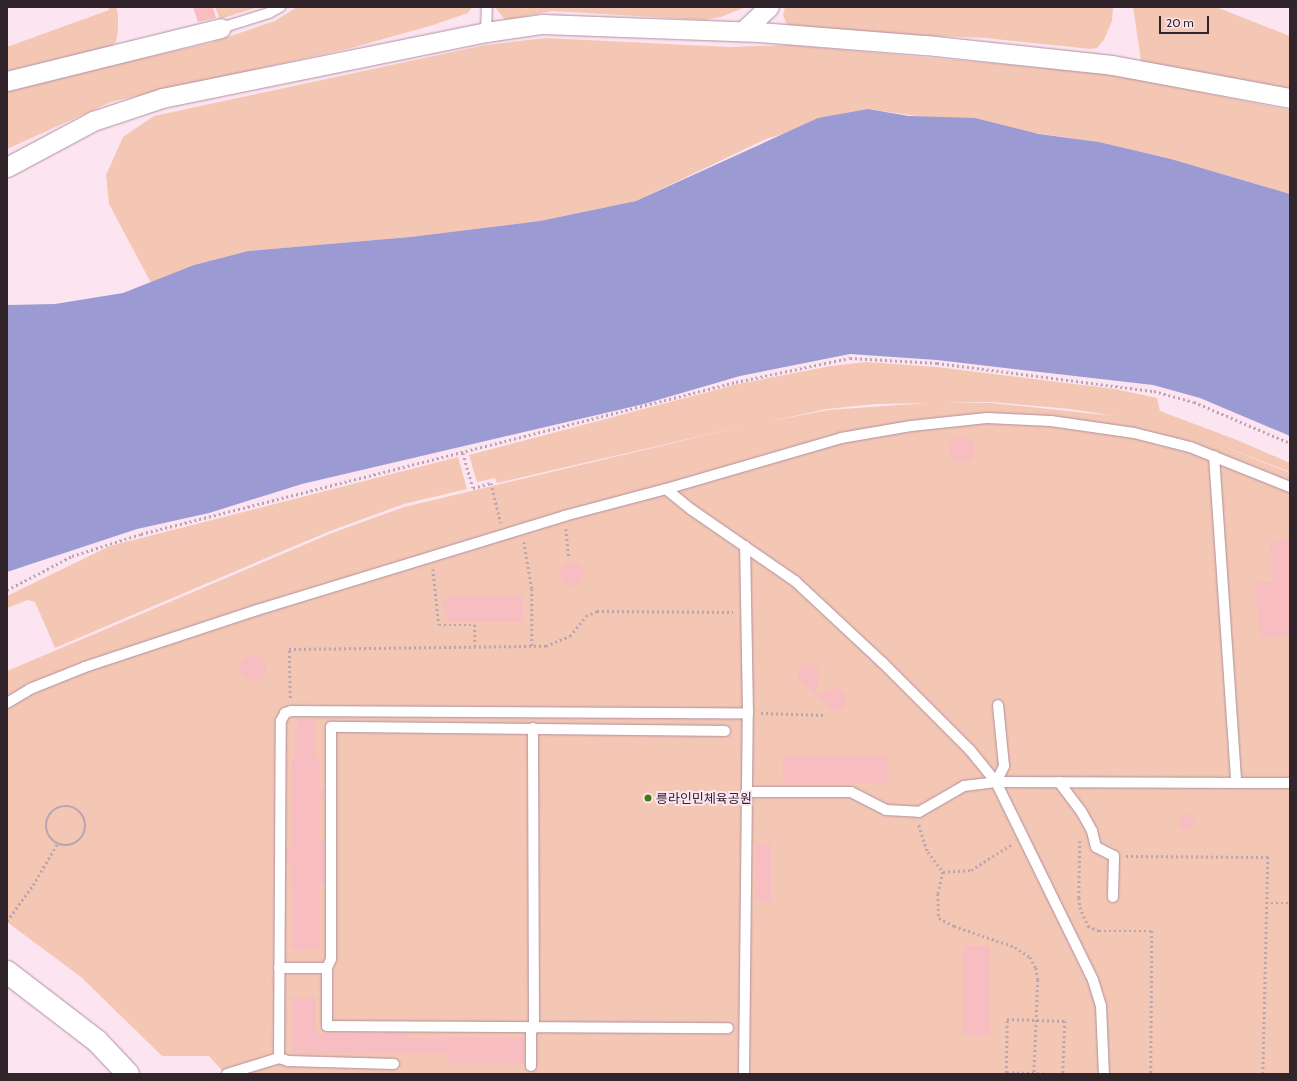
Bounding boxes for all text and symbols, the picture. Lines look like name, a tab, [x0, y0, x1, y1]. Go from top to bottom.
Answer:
scale bar	[1161, 8, 1211, 34]
text: 20 m	[1166, 15, 1194, 30]
place label: 릉라인민체육공원	[656, 790, 752, 806]
marker: 릉라인민체육공원	[643, 793, 653, 803]

